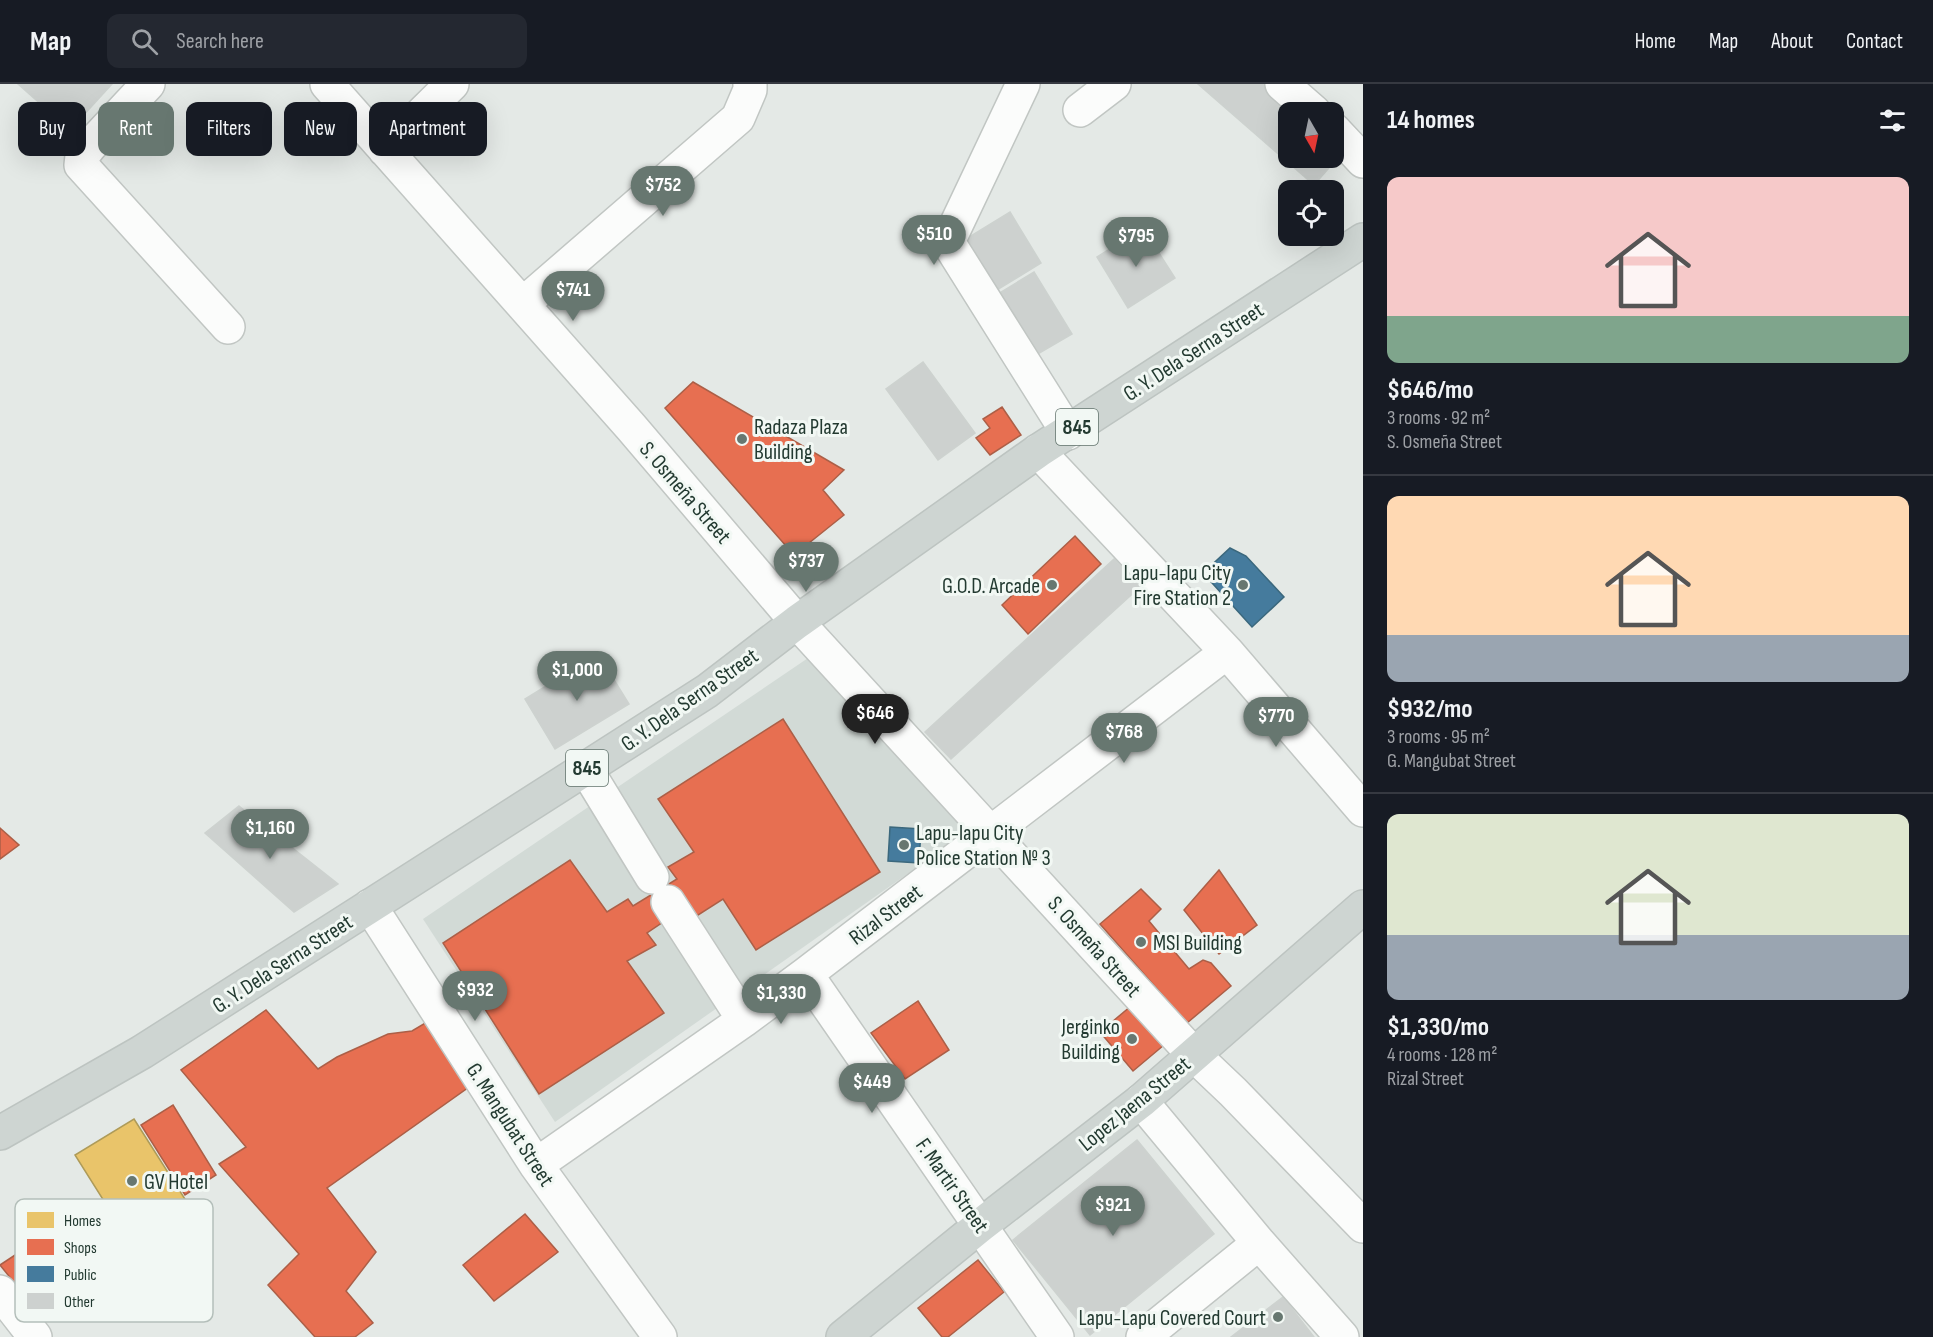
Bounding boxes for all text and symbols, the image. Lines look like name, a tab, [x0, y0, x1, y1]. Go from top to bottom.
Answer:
search box	[107, 14, 527, 68]
text: Map	[30, 25, 71, 58]
icon: search	[128, 25, 161, 58]
text: Search here	[176, 28, 264, 55]
text: Home	[1635, 29, 1676, 54]
text: Map	[1709, 29, 1738, 54]
text: About	[1771, 29, 1813, 54]
text: Contact	[1846, 29, 1903, 54]
chip: Buy	[18, 102, 86, 156]
chip: Rent	[98, 102, 174, 156]
chip: Filters	[186, 102, 272, 156]
chip: New	[284, 102, 357, 156]
chip: Apartment	[369, 102, 487, 156]
north arrow	[1278, 102, 1344, 168]
map controls	[1278, 102, 1344, 246]
icon: filters	[1876, 104, 1909, 137]
text: 14 homes	[1387, 105, 1475, 136]
pin: $752	[627, 166, 699, 217]
text: $752	[645, 173, 681, 197]
button: locate	[1278, 180, 1344, 246]
pin: $510	[898, 215, 970, 266]
icon: home	[1594, 216, 1702, 324]
pin: $795	[1100, 217, 1172, 268]
text: $510	[916, 222, 952, 246]
text: $795	[1117, 224, 1155, 248]
pin: $741	[537, 271, 609, 322]
text: $741	[556, 278, 590, 302]
street label: G. Y. Dela Serna Street	[1119, 297, 1269, 408]
text: $646/mo	[1387, 375, 1474, 406]
text: 3 rooms · 92 m²	[1387, 406, 1490, 430]
road number: 845	[1056, 409, 1098, 445]
place label: Radaza Plaza Building	[754, 414, 848, 466]
text: S. Osmeña Street	[1387, 430, 1502, 454]
marker: Radaza Plaza Building	[735, 432, 749, 446]
street label: S. Osmeña Street	[633, 436, 737, 550]
icon: home	[1594, 535, 1702, 643]
pin: $737	[770, 542, 842, 593]
text: $737	[788, 549, 824, 573]
place label: Lapu-lapu City Fire Station 2	[1124, 560, 1231, 612]
place label: G.O.D. Arcade	[942, 573, 1040, 600]
marker: G.O.D. Arcade	[1045, 578, 1059, 592]
marker: Lapu-lapu City Fire Station 2	[1236, 578, 1250, 592]
street label: G. Y. Dela Serna Street	[616, 643, 764, 758]
pin: $1,000	[528, 651, 626, 702]
text: $1,000	[551, 658, 603, 682]
pin: $646	[839, 694, 911, 745]
text: $932/mo	[1387, 694, 1473, 725]
pin: $770	[1240, 697, 1312, 748]
text: $646	[856, 701, 894, 725]
text: $770	[1257, 704, 1295, 728]
pin: $768	[1088, 713, 1160, 764]
text: $768	[1105, 720, 1143, 744]
text: 3 rooms · 95 m²	[1387, 725, 1490, 749]
text: G. Mangubat Street	[1387, 749, 1516, 773]
road number: 845	[566, 750, 608, 786]
pin: $1,160	[221, 809, 319, 860]
text: $1,160	[245, 816, 295, 840]
place label: Lapu-lapu City Police Station № 3	[916, 820, 1051, 872]
marker: Lapu-lapu City Police Station № 3	[897, 838, 911, 852]
icon: home	[1594, 853, 1702, 961]
street label: Rizal Street	[844, 879, 928, 951]
street label: S. Osmeña Street	[1041, 891, 1146, 1003]
street label: G. Y. Dela Serna Street	[208, 909, 358, 1020]
place label: MSI Building	[1153, 930, 1242, 957]
marker: MSI Building	[1134, 935, 1148, 949]
pin: $932	[439, 971, 511, 1022]
pin: $1,330	[732, 974, 830, 1025]
text: $932	[456, 978, 494, 1002]
text: $1,330	[756, 981, 806, 1005]
text: $1,330/mo	[1387, 1012, 1489, 1043]
place label: Jerginko Building	[1060, 1014, 1120, 1066]
marker: Jerginko Building	[1125, 1032, 1139, 1046]
text: 4 rooms · 128 m²	[1387, 1043, 1497, 1067]
street label: Lopez Jaena Street	[1074, 1051, 1197, 1157]
street label: G. Mangubat Street	[460, 1058, 560, 1192]
pin: $449	[836, 1063, 908, 1114]
text: Rizal Street	[1387, 1067, 1464, 1091]
text: $449	[853, 1070, 891, 1094]
street label: F. Martir Street	[909, 1133, 994, 1239]
place label: GV Hotel	[144, 1169, 208, 1196]
marker: GV Hotel	[125, 1174, 139, 1188]
pin: $921	[1077, 1186, 1149, 1237]
text: $921	[1095, 1193, 1131, 1217]
legend	[15, 1199, 213, 1322]
text: Homes	[64, 1212, 101, 1231]
text: Shops	[64, 1239, 97, 1258]
text: Public	[64, 1266, 97, 1285]
text: Other	[64, 1293, 95, 1312]
place label: Lapu-Lapu Covered Court	[1078, 1305, 1266, 1332]
marker: Lapu-Lapu Covered Court	[1271, 1310, 1285, 1324]

